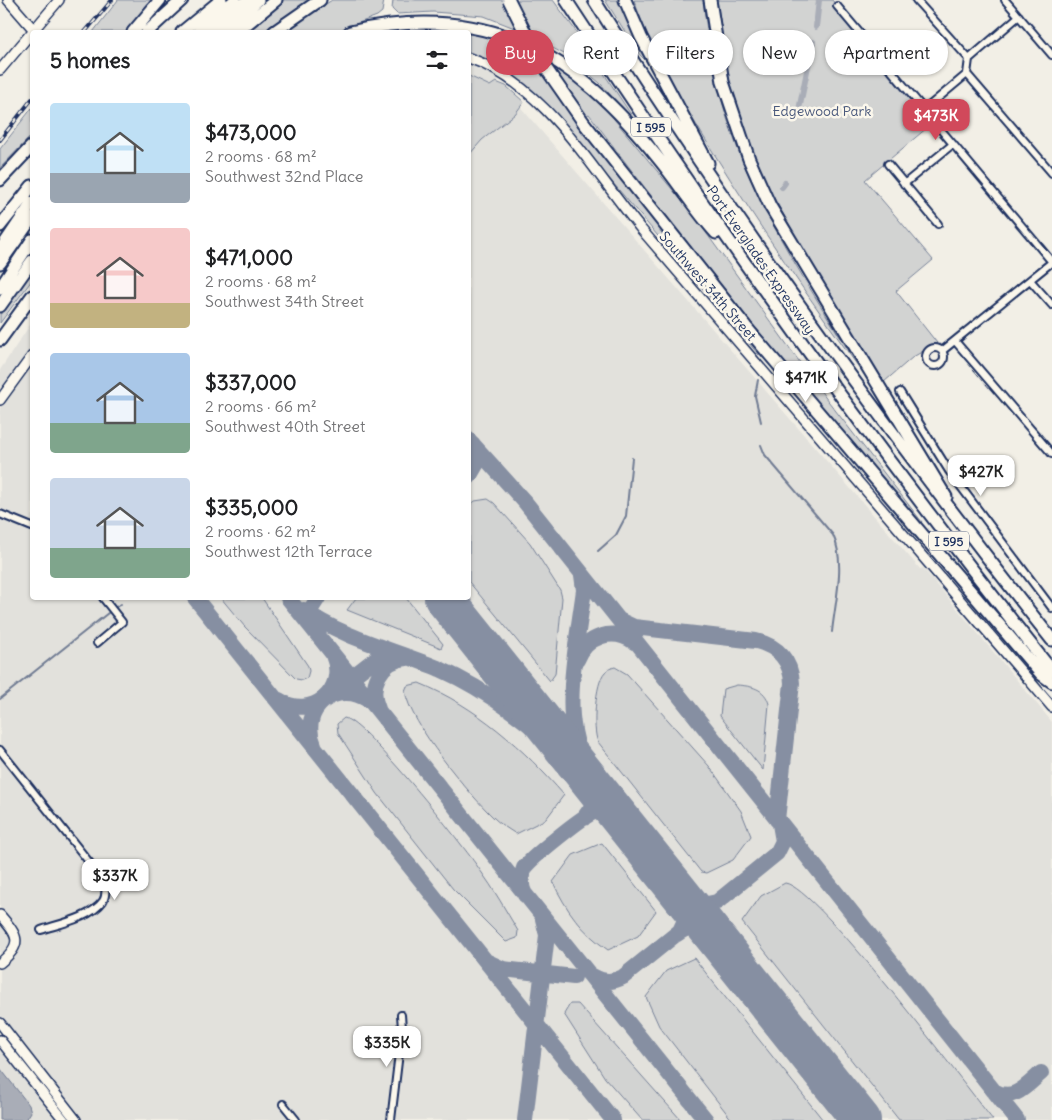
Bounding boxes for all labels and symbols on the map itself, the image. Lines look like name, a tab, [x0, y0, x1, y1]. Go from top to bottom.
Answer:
pin: $473K	[901, 98, 971, 141]
park label: Edgewood Park	[773, 102, 871, 120]
road number: I 595	[631, 118, 671, 136]
street label: Port Everglades Expressway	[703, 182, 819, 338]
street label: Southwest 34th Street	[656, 228, 761, 345]
pin: $471K	[771, 360, 841, 403]
pin: $427K	[946, 454, 1016, 497]
road number: I 595	[929, 532, 969, 550]
pin: $337K	[80, 858, 150, 901]
pin: $335K	[352, 1026, 422, 1068]

